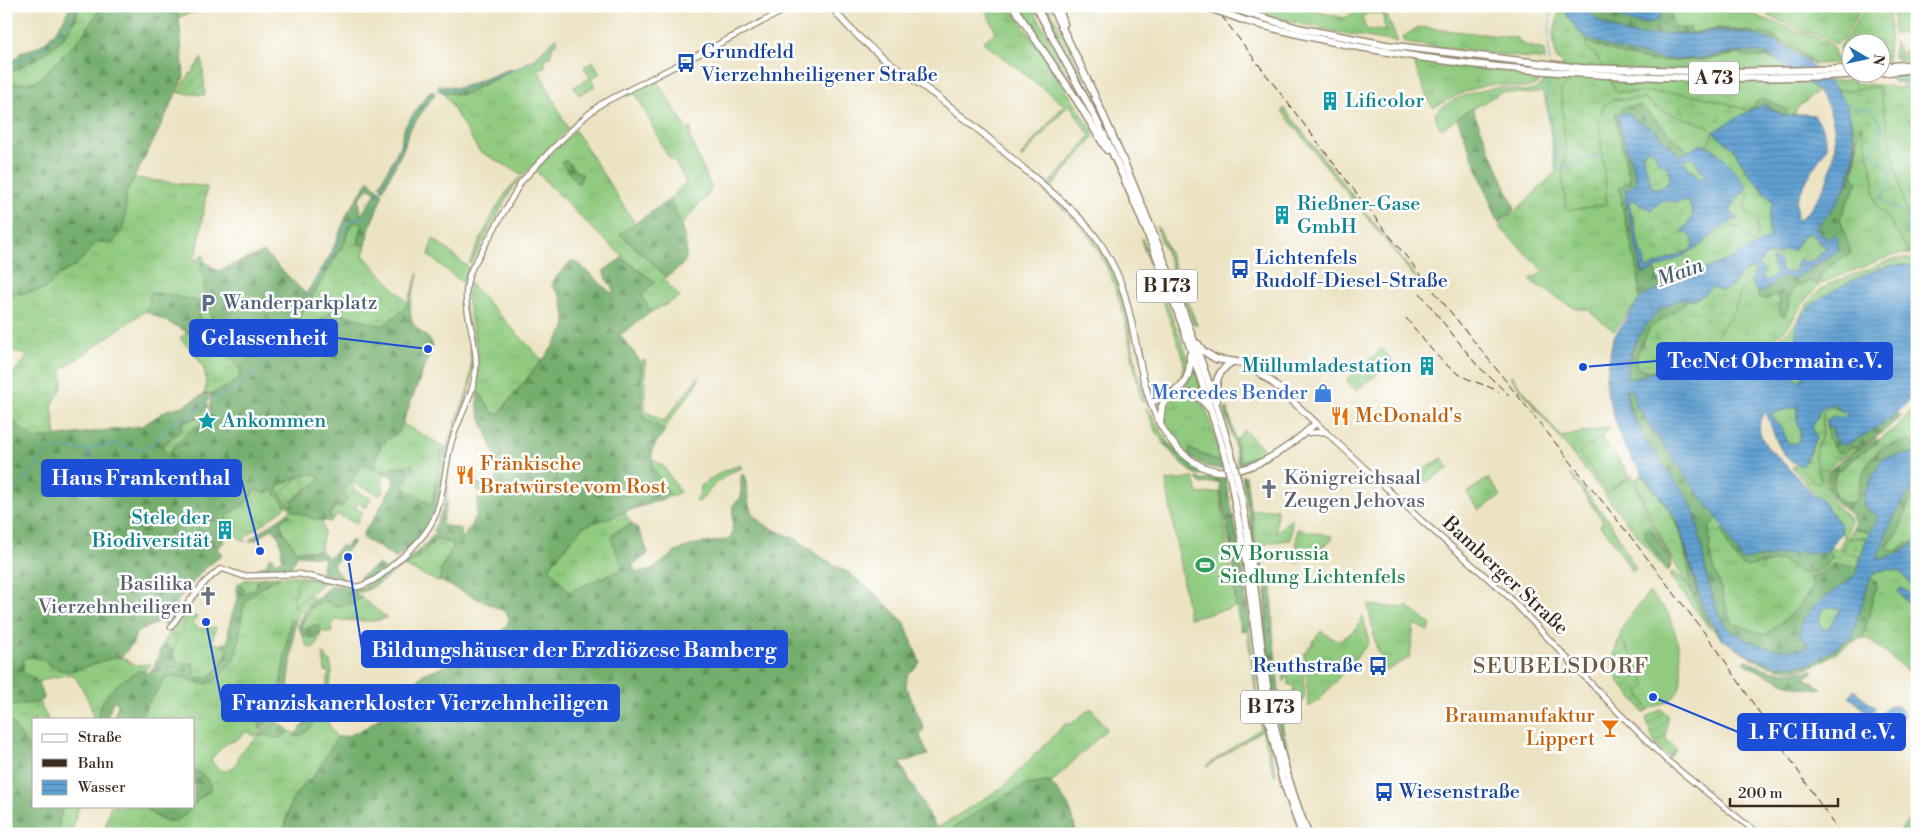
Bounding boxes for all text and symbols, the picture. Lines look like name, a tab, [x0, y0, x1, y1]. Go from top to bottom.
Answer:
north arrow	[1840, 32, 1890, 82]
place label: Grundfeld Vierzehnheiligener Straße	[700, 40, 938, 88]
bus stop icon: Grundfeld Vierzehnheiligener Straße	[675, 52, 697, 74]
text: N	[1868, 53, 1888, 67]
road number: A 73	[1689, 62, 1739, 94]
place label: Lificolor	[1345, 89, 1425, 114]
building icon: Lificolor	[1319, 90, 1341, 112]
place label: Rießner-Gase GmbH	[1297, 192, 1420, 240]
building icon: Rießner-Gase GmbH	[1271, 204, 1293, 226]
place label: Lichtenfels Rudolf-Diesel-Straße	[1255, 246, 1448, 294]
water label: Main	[1653, 252, 1707, 293]
bus stop icon: Lichtenfels Rudolf-Diesel-Straße	[1229, 258, 1251, 280]
road number: B 173	[1137, 270, 1197, 302]
place label: Wanderparkplatz	[222, 291, 377, 316]
parking icon: Wanderparkplatz	[197, 292, 219, 314]
callout: Gelassenheit	[190, 320, 337, 356]
text: Gelassenheit	[201, 326, 328, 352]
callout: TecNet Obermain e.V.	[1657, 343, 1892, 379]
text: TecNet Obermain e.V.	[1668, 349, 1882, 375]
place label: Müllumladestation	[1241, 354, 1412, 379]
building icon: Müllumladestation	[1416, 355, 1438, 377]
place label: Mercedes Bender	[1151, 381, 1308, 406]
shop icon: Mercedes Bender	[1312, 382, 1334, 404]
place label: McDonald's	[1355, 404, 1462, 429]
restaurant icon: McDonald's	[1329, 405, 1351, 427]
place label: Ankommen	[221, 409, 326, 434]
place icon: Ankommen	[196, 410, 218, 432]
place label: Fränkische Bratwürste vom Rost	[479, 452, 667, 500]
callout: Haus Frankenthal	[42, 460, 241, 496]
restaurant icon: Fränkische Bratwürste vom Rost	[454, 464, 476, 486]
text: Haus Frankenthal	[52, 466, 230, 492]
place label: Königreichsaal Zeugen Jehovas	[1284, 466, 1425, 514]
church icon: Königreichsaal Zeugen Jehovas	[1258, 478, 1280, 500]
place label: Stele der Biodiversität	[91, 506, 210, 554]
street label: Bamberger Straße	[1436, 511, 1573, 641]
building icon: Stele der Biodiversität	[214, 519, 236, 541]
place label: SV Borussia Siedlung Lichtenfels	[1220, 542, 1406, 590]
sports icon: SV Borussia Siedlung Lichtenfels	[1194, 554, 1216, 576]
place label: Basilika Vierzehnheiligen	[37, 572, 194, 620]
church icon: Basilika Vierzehnheiligen	[197, 585, 219, 607]
callout: Bildungshäuser der Erzdiözese Bamberg	[362, 631, 787, 667]
text: Bildungshäuser der Erzdiözese Bamberg	[372, 638, 778, 664]
district label: SEUBELSDORF	[1473, 653, 1649, 680]
place label: Reuthstraße	[1253, 654, 1363, 679]
bus stop icon: Reuthstraße	[1367, 655, 1389, 677]
callout: Franziskanerkloster Vierzehnheiligen	[222, 685, 619, 721]
road number: B 173	[1241, 690, 1301, 724]
text: Franziskanerkloster Vierzehnheiligen	[231, 691, 609, 717]
place label: Braumanufaktur Lippert	[1444, 704, 1595, 752]
callout: 1. FC Hund e.V.	[1738, 714, 1905, 750]
bar icon: Braumanufaktur Lippert	[1599, 717, 1621, 739]
legend	[32, 718, 195, 808]
text: 1. FC Hund e.V.	[1748, 720, 1896, 746]
text: Straße	[78, 728, 122, 747]
text: Bahn	[77, 754, 114, 773]
scale bar	[1730, 775, 1838, 807]
text: Wasser	[77, 778, 126, 797]
place label: Wiesenstraße	[1398, 780, 1520, 805]
bus stop icon: Wiesenstraße	[1373, 781, 1395, 803]
text: 200 m	[1738, 784, 1783, 803]

